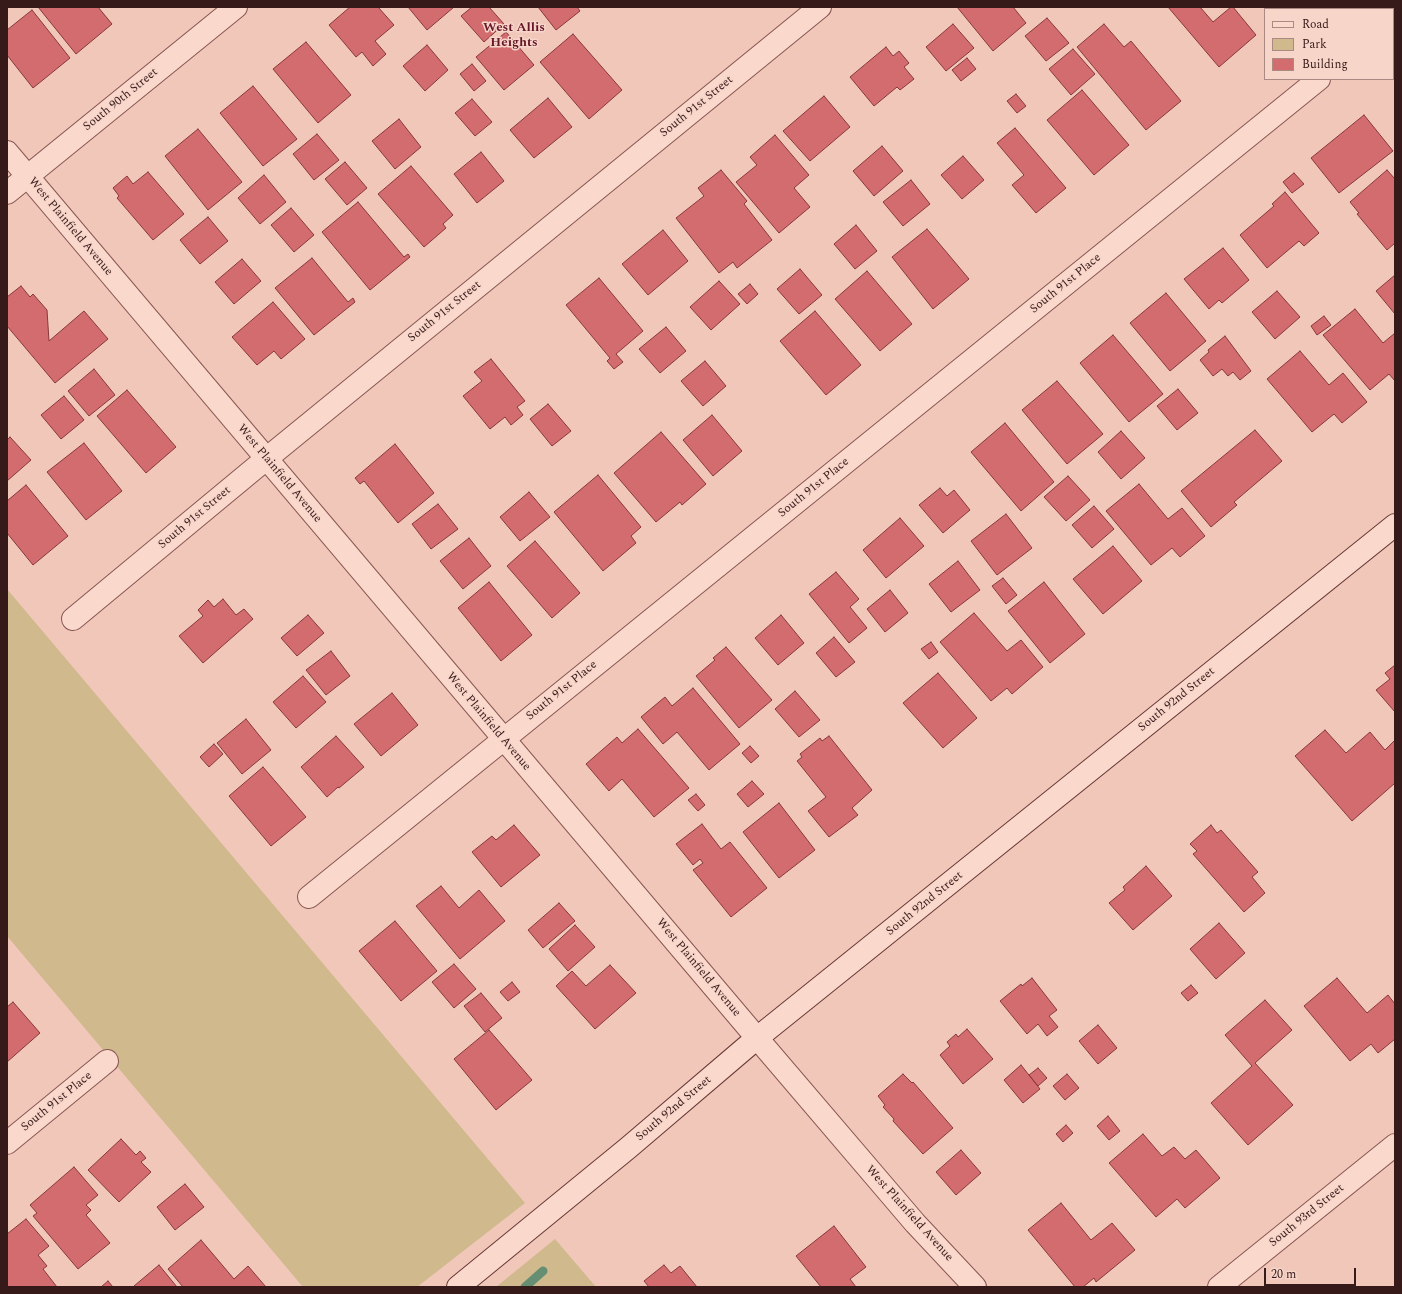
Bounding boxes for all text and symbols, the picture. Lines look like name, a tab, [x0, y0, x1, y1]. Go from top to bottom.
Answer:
legend	[1264, 8, 1394, 80]
text: Road	[1302, 15, 1329, 34]
district label: West Allis Heights	[483, 20, 545, 51]
text: Park	[1302, 35, 1327, 54]
text: Building	[1302, 55, 1348, 74]
street label: South 90th Street	[81, 66, 161, 134]
street label: South 91st Street	[658, 73, 736, 141]
street label: West Plainfield Avenue	[25, 175, 115, 279]
street label: South 91st Place	[1028, 251, 1104, 317]
street label: South 91st Street	[406, 278, 484, 346]
street label: West Plainfield Avenue	[234, 422, 324, 526]
street label: South 91st Place	[776, 455, 852, 521]
street label: South 91st Street	[156, 484, 234, 552]
street label: South 91st Place	[524, 658, 600, 724]
street label: South 92nd Street	[1136, 665, 1218, 735]
street label: West Plainfield Avenue	[443, 670, 533, 774]
street label: South 92nd Street	[884, 869, 966, 939]
street label: West Plainfield Avenue	[653, 916, 743, 1020]
street label: South 91st Place	[19, 1069, 95, 1135]
street label: South 92nd Street	[633, 1073, 715, 1145]
street label: West Plainfield Avenue	[862, 1163, 956, 1265]
street label: South 93rd Street	[1267, 1181, 1347, 1251]
scale bar	[1266, 1260, 1358, 1286]
text: 20 m	[1271, 1265, 1296, 1284]

